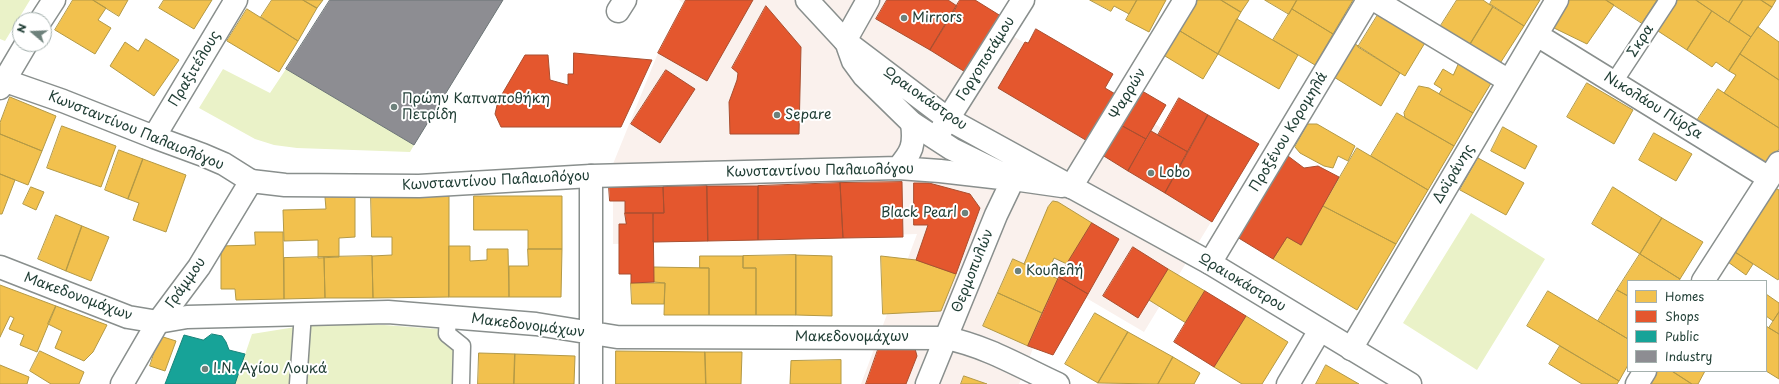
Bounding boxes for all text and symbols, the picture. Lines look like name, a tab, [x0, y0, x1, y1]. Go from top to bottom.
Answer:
place label: Mirrors	[912, 10, 962, 26]
north arrow	[12, 12, 52, 52]
marker: Mirrors	[899, 13, 909, 23]
street label: Γοργοποτάμου	[953, 14, 1019, 104]
text: N	[12, 21, 31, 35]
street label: Σκρα	[1624, 22, 1658, 60]
street label: Πραξιτέλους	[166, 28, 224, 110]
street label: Ωραιοκάστρου	[880, 64, 970, 134]
street label: Ψαρρών	[1106, 65, 1150, 123]
street label: Προξένου Κορομηλά	[1247, 69, 1331, 195]
street label: Νικολάου Πύρζα	[1601, 69, 1705, 143]
street label: Κωνσταντίνου Παλαιολόγου	[46, 88, 226, 174]
place label: Πρώην Καπναποθήκη Πετρίδη	[402, 91, 550, 124]
marker: Πρώην Καπναποθήκη Πετρίδη	[389, 102, 399, 112]
place label: Separe	[785, 107, 831, 123]
marker: Separe	[772, 110, 782, 120]
street label: Δοϊράνης	[1430, 141, 1478, 207]
street label: Κωνσταντίνου Παλαιολόγου	[726, 161, 914, 181]
place label: Lobo	[1159, 165, 1190, 181]
street label: Κωνσταντίνου Παλαιολόγου	[402, 168, 590, 194]
marker: Lobo	[1146, 168, 1156, 178]
place label: Black Pearl	[881, 205, 957, 221]
marker: Black Pearl	[960, 208, 970, 218]
street label: Θερμοπυλών	[949, 227, 997, 315]
street label: Ωραιοκάστρου	[1195, 250, 1289, 316]
street label: Γράμμου	[162, 254, 210, 312]
place label: Κουλελή	[1026, 263, 1083, 279]
marker: Κουλελή	[1013, 266, 1023, 276]
street label: Μακεδονομάχων	[21, 270, 135, 324]
legend	[1627, 280, 1767, 372]
text: Homes	[1665, 287, 1704, 305]
text: Shops	[1665, 307, 1699, 325]
street label: Μακεδονομάχων	[470, 311, 586, 341]
text: Public	[1665, 327, 1699, 345]
street label: Μακεδονομάχων	[795, 329, 909, 345]
text: Industry	[1665, 347, 1712, 365]
place label: Ι.Ν. Αγίου Λουκά	[213, 361, 327, 377]
marker: Ι.Ν. Αγίου Λουκά	[200, 364, 210, 374]

